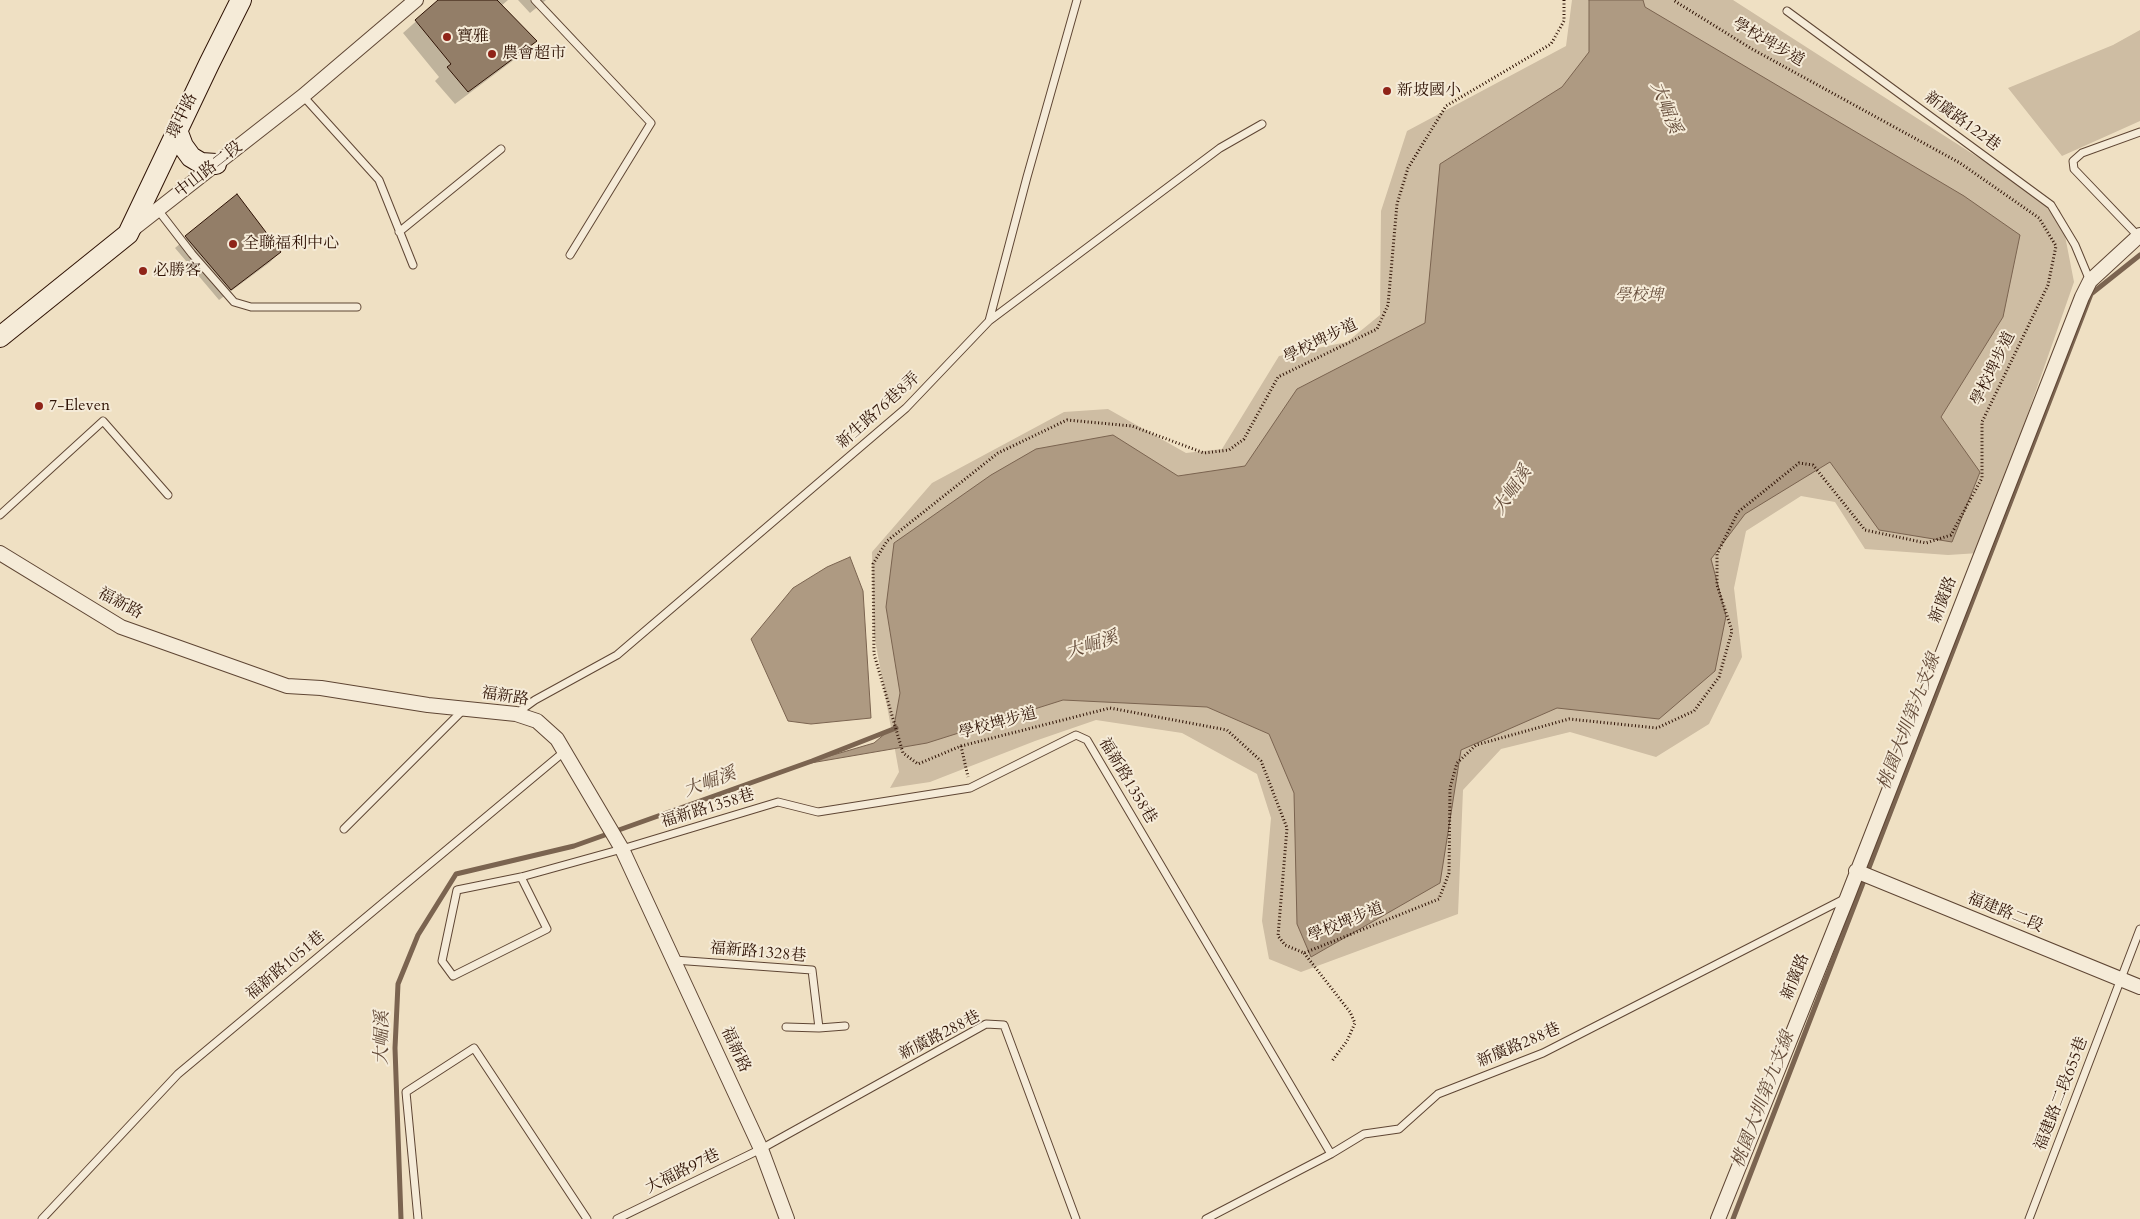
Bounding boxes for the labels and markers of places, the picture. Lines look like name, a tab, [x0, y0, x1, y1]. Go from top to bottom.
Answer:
place label: 寶雅	[457, 27, 489, 47]
marker: 寶雅	[441, 31, 453, 43]
place label: 農會超市	[502, 44, 566, 64]
marker: 農會超市	[486, 48, 498, 60]
place label: 新坡國小	[1397, 81, 1461, 101]
marker: 新坡國小	[1381, 85, 1393, 97]
place label: 全聯福利中心	[243, 234, 339, 254]
marker: 全聯福利中心	[227, 238, 239, 250]
place label: 必勝客	[153, 261, 201, 281]
marker: 必勝客	[137, 265, 149, 277]
place label: 7-Eleven	[49, 396, 110, 416]
marker: 7-Eleven	[33, 400, 45, 412]

